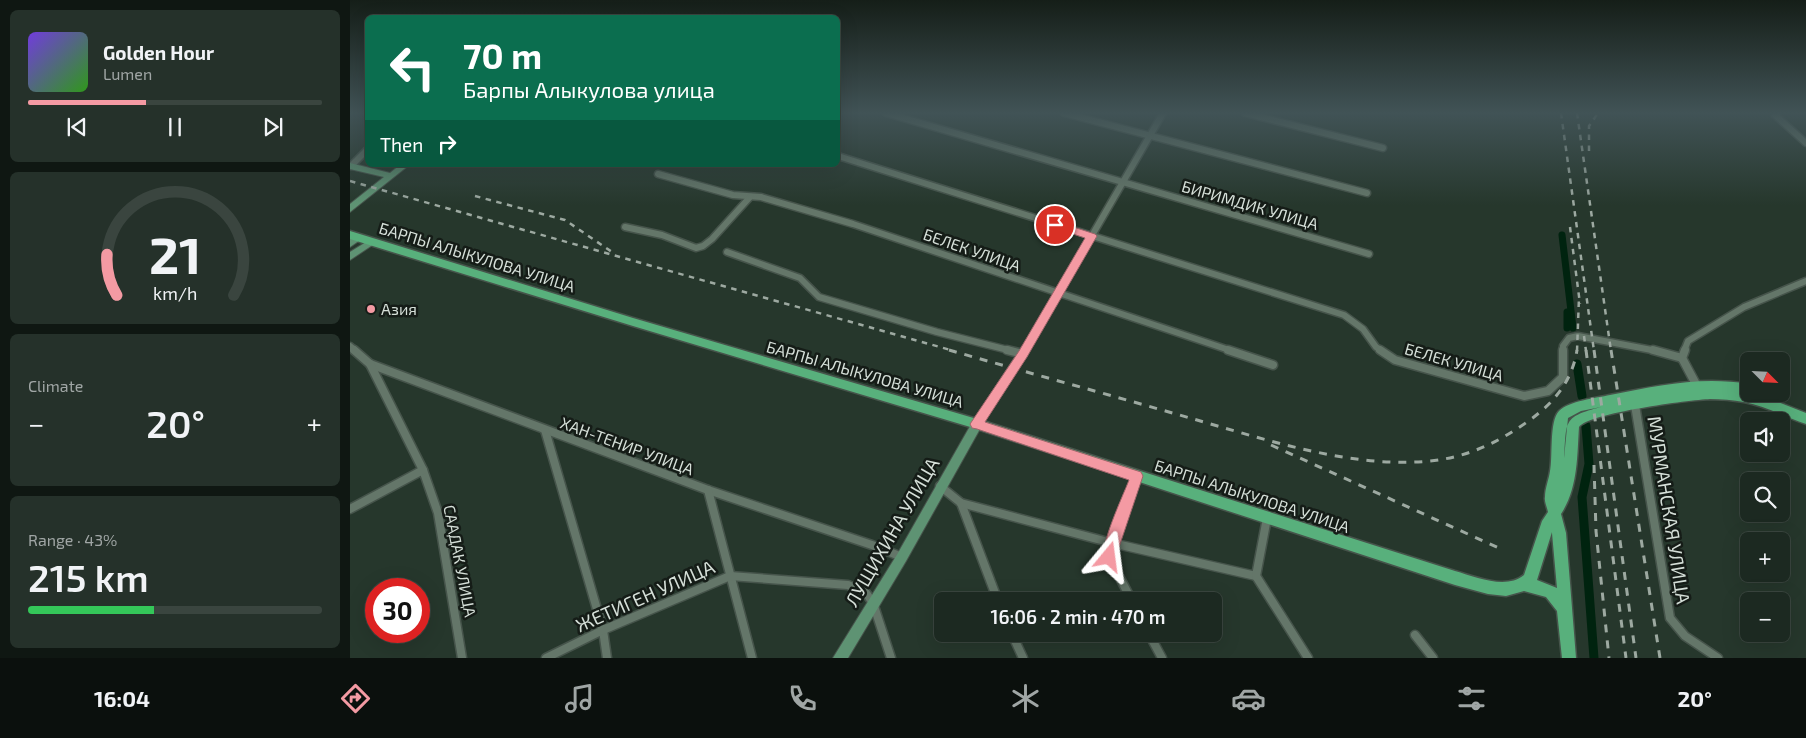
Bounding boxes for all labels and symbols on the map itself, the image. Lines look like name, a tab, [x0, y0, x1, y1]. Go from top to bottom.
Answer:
street label: БИРИМДИК УЛИЦА	[1180, 176, 1321, 233]
pin	[1034, 204, 1076, 246]
street label: БАРПЫ АЛЫКУЛОВА УЛИЦА	[377, 218, 577, 295]
street label: БЕЛЕК УЛИЦА	[921, 224, 1023, 275]
place label: Азия	[381, 299, 417, 318]
marker: Азия	[365, 303, 377, 315]
street label: БАРПЫ АЛЫКУЛОВА УЛИЦА	[765, 336, 966, 411]
street label: БЕЛЕК УЛИЦА	[1403, 338, 1506, 385]
north arrow	[1740, 352, 1790, 402]
street label: ХАН-ТЕНИР УЛИЦА	[558, 413, 696, 479]
street label: МУРМАНСКАЯ УЛИЦА	[1643, 414, 1696, 606]
street label: ЛУЩИХИНА УЛИЦА	[840, 453, 944, 610]
street label: БАРПЫ АЛЫКУЛОВА УЛИЦА	[1152, 455, 1352, 536]
street label: СААДАК УЛИЦА	[440, 503, 481, 619]
position arrow	[1082, 530, 1134, 582]
street label: ЖЕТИГЕН УЛИЦА	[572, 555, 718, 637]
speed limit sign: 30	[365, 578, 430, 643]

